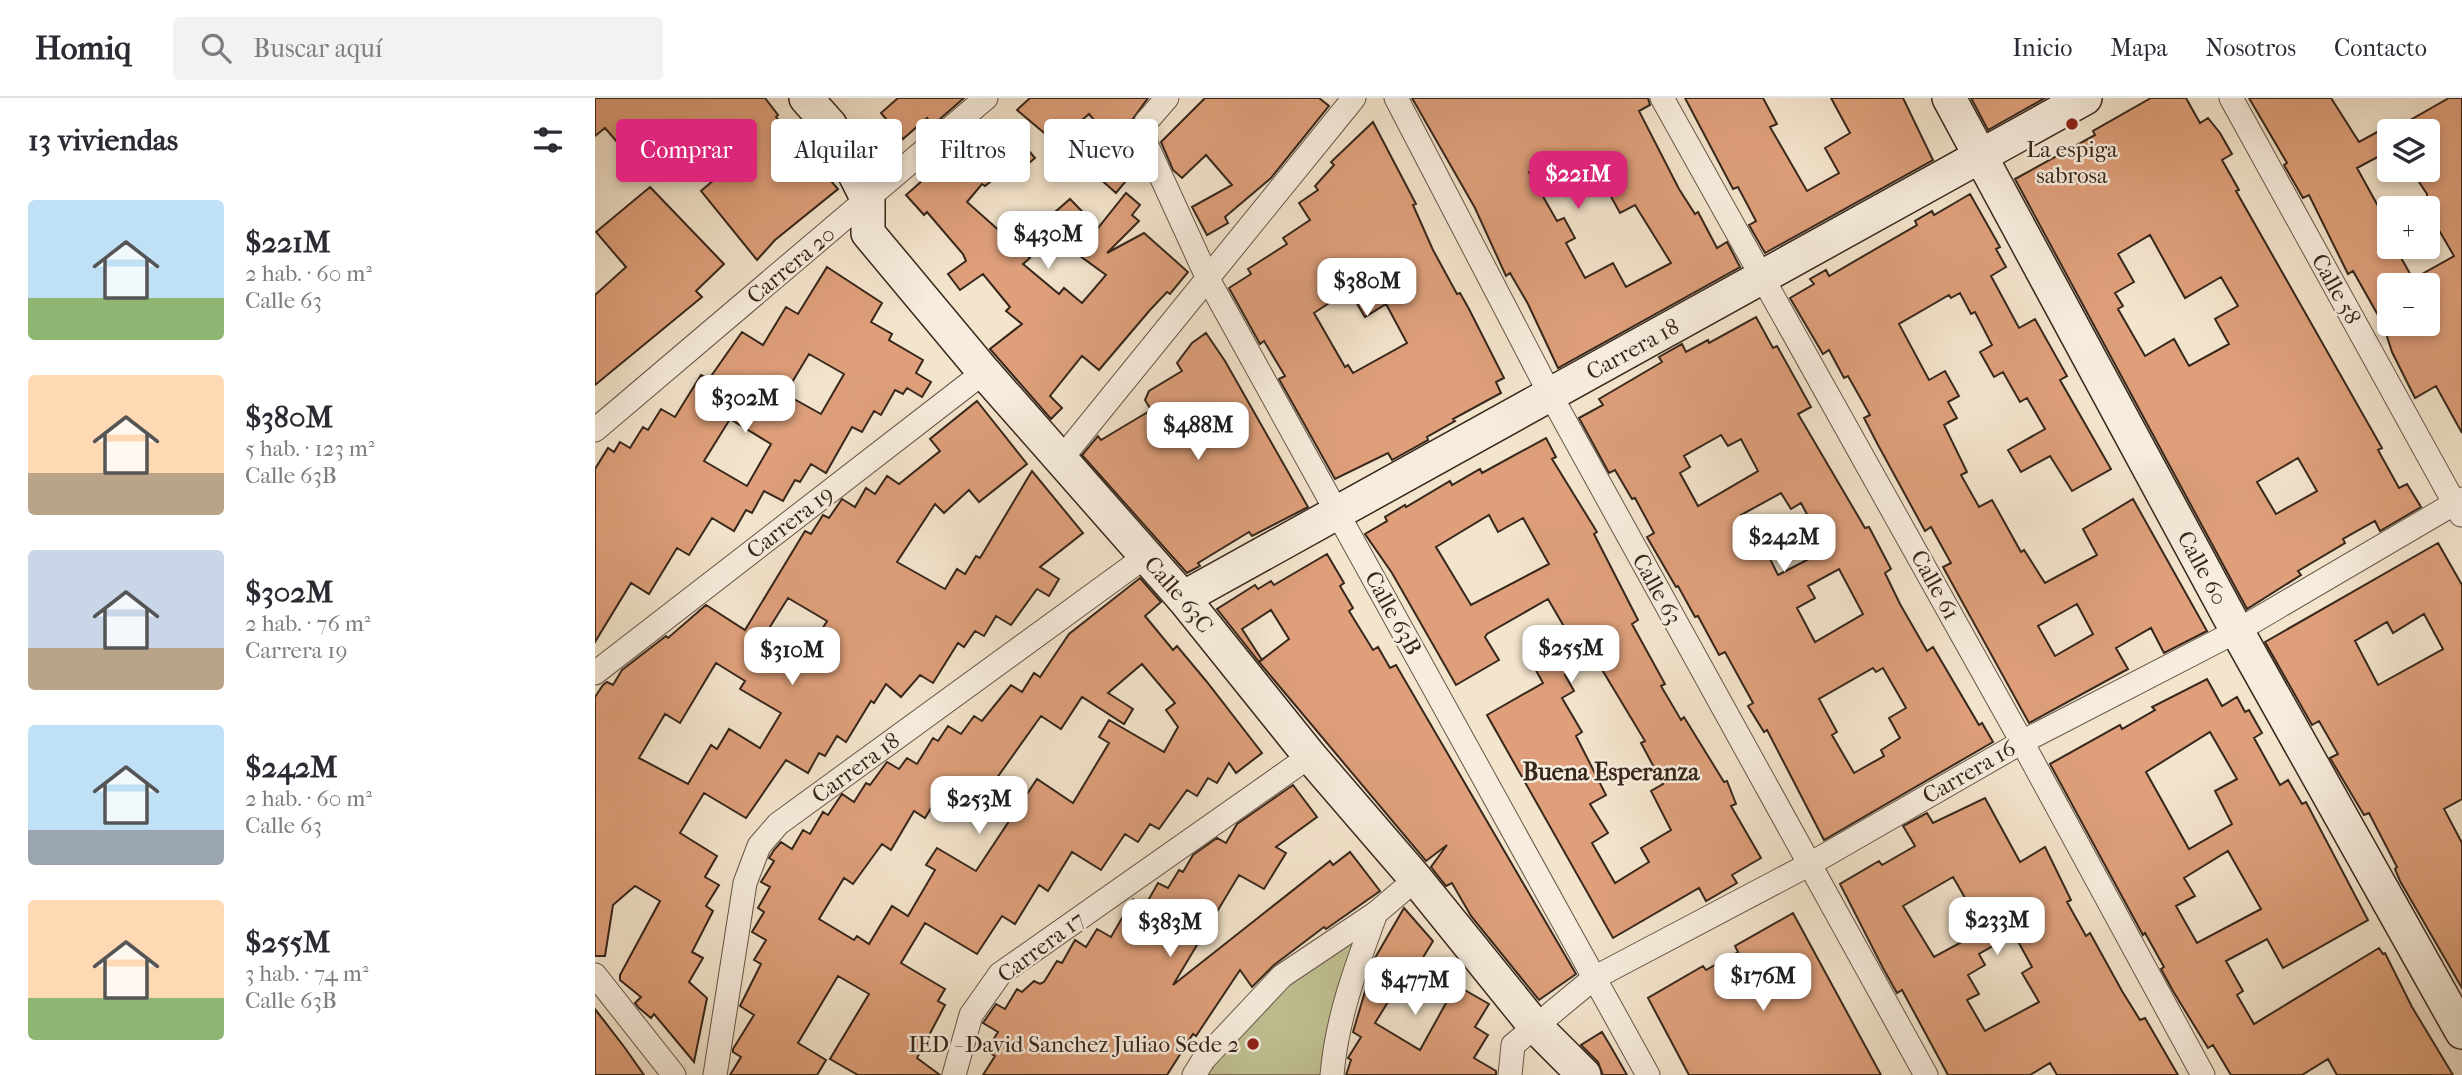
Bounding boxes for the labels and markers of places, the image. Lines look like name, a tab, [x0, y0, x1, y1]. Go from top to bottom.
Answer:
marker: La espiga sabrosa	[2064, 116, 2080, 132]
place label: La espiga sabrosa	[2026, 136, 2118, 189]
pin: $221M	[1529, 152, 1627, 211]
pin: $430M	[999, 212, 1097, 271]
pin: $380M	[1318, 258, 1416, 318]
pin: $302M	[696, 376, 794, 435]
pin: $488M	[1149, 402, 1247, 462]
pin: $242M	[1735, 514, 1833, 574]
pin: $255M	[1522, 626, 1620, 685]
pin: $310M	[743, 628, 841, 687]
pin: $253M	[930, 776, 1028, 836]
pin: $233M	[1948, 898, 2046, 957]
pin: $383M	[1121, 900, 1219, 959]
pin: $176M	[1714, 954, 1812, 1013]
pin: $477M	[1366, 958, 1464, 1017]
place label: IED - David Sanchez Juliao Sede 2	[909, 1031, 1239, 1058]
marker: IED - David Sanchez Juliao Sede 2	[1245, 1036, 1261, 1052]

